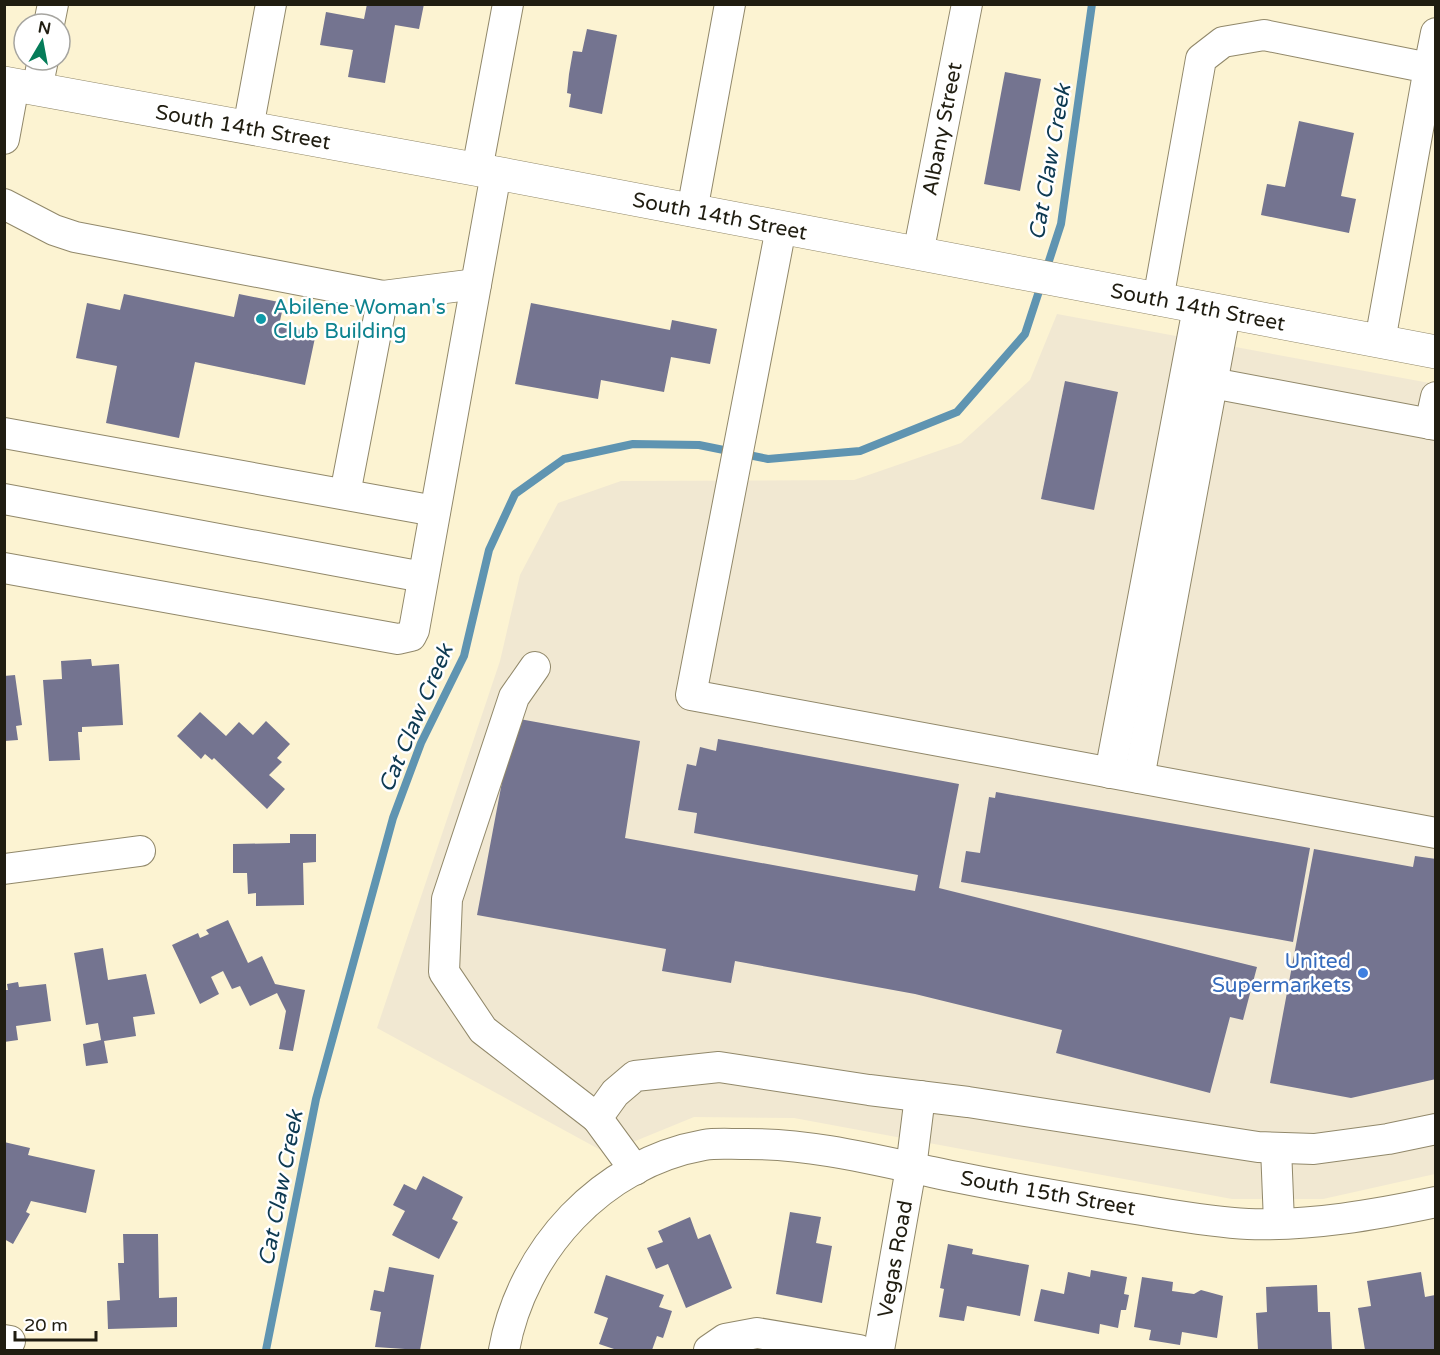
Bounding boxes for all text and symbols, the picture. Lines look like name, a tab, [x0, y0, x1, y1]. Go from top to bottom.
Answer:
north arrow	[12, 12, 72, 72]
text: N	[36, 17, 52, 39]
street label: Albany Street	[917, 60, 968, 198]
water label: Cat Claw Creek	[1023, 80, 1077, 242]
street label: South 14th Street	[153, 100, 332, 155]
street label: South 14th Street	[630, 187, 809, 246]
street label: South 14th Street	[1108, 278, 1287, 337]
place label: Abilene Woman's Club Building	[273, 295, 446, 344]
marker: Abilene Woman's Club Building	[254, 312, 268, 326]
water label: Cat Claw Creek	[373, 639, 459, 796]
place label: United Supermarkets	[1212, 949, 1351, 998]
marker: United Supermarkets	[1356, 966, 1370, 980]
water label: Cat Claw Creek	[253, 1106, 309, 1268]
street label: South 15th Street	[958, 1166, 1137, 1221]
street label: Vegas Road	[873, 1198, 918, 1320]
scale bar	[15, 1304, 96, 1342]
text: 20 m	[24, 1314, 68, 1336]

